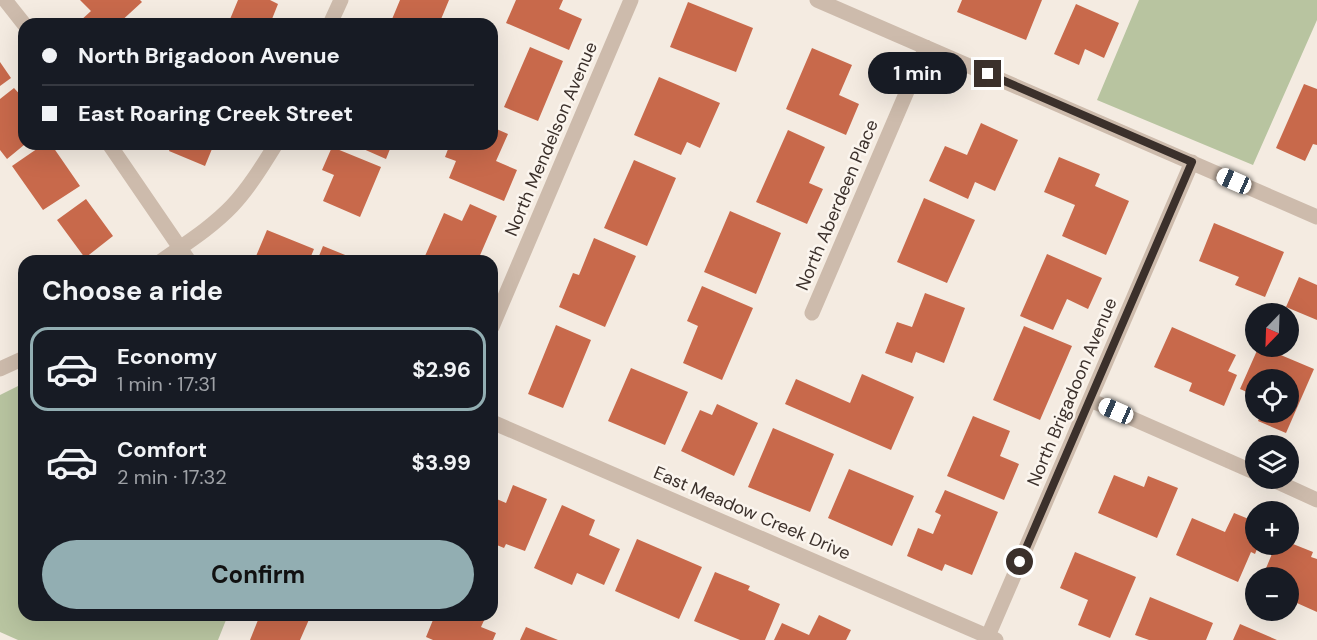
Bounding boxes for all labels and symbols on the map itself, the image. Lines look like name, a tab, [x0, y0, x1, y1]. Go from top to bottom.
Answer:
street label: North Mendelson Avenue	[499, 38, 603, 240]
callout: 1 min	[868, 53, 967, 95]
route end	[974, 60, 1001, 87]
street label: North Aberdeen Place	[790, 116, 884, 294]
car	[1214, 165, 1254, 197]
street label: North Brigadoon Avenue	[1021, 294, 1123, 490]
north arrow	[1245, 303, 1299, 357]
car	[1096, 395, 1136, 427]
street label: East Meadow Creek Drive	[650, 461, 854, 565]
route start	[1006, 548, 1033, 575]

